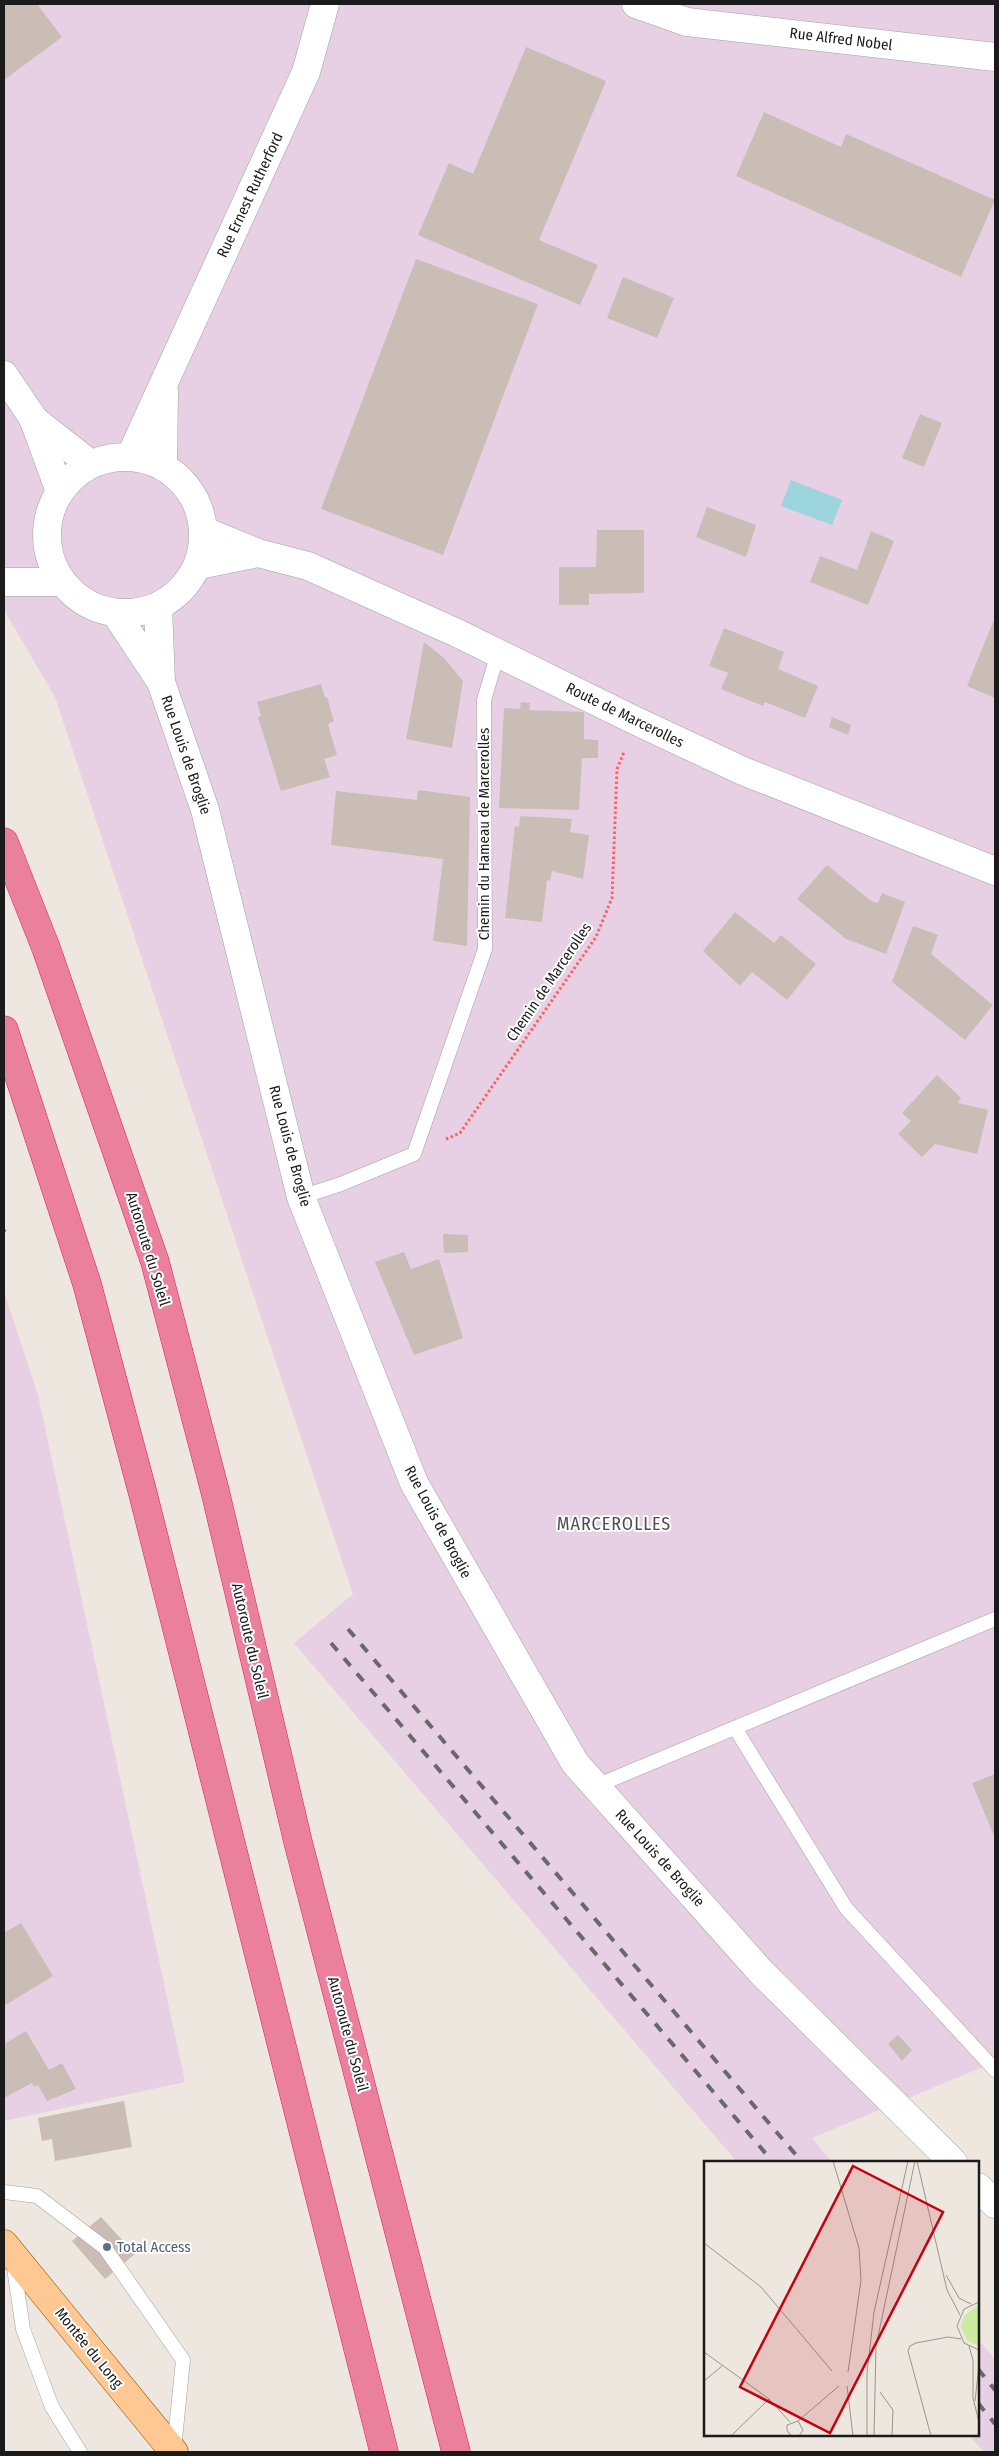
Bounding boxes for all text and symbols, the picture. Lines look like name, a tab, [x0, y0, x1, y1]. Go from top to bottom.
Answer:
street label: Rue Alfred Nobel	[789, 24, 894, 54]
street label: Rue Ernest Rutherford	[213, 130, 287, 260]
street label: Route de Marcerolles	[563, 679, 687, 751]
street label: Rue Louis de Broglie	[157, 693, 215, 817]
street label: Chemin du Hameau de Marcerolles	[475, 728, 493, 940]
street label: Chemin de Marcerolles	[503, 919, 595, 1045]
street label: Rue Louis de Broglie	[265, 1083, 315, 1209]
street label: Autoroute du Soleil	[122, 1190, 174, 1308]
street label: Rue Louis de Broglie	[401, 1463, 475, 1581]
district label: MARCEROLLES	[557, 1513, 671, 1535]
street label: Autoroute du Soleil	[228, 1581, 272, 1701]
street label: Rue Louis de Broglie	[612, 1806, 708, 1910]
street label: Autoroute du Soleil	[324, 1975, 372, 2093]
inset map	[704, 2161, 979, 2436]
place label: Total Access	[117, 2238, 191, 2256]
marker: Total Access	[101, 2241, 113, 2253]
street label: Montée du Long	[51, 2304, 127, 2392]

